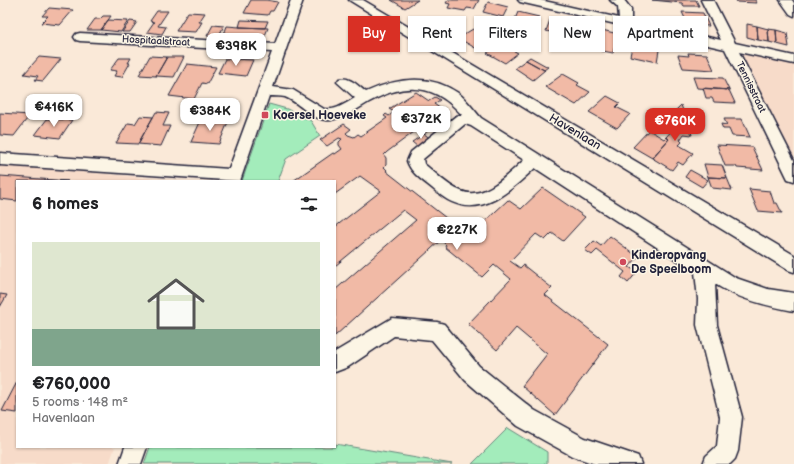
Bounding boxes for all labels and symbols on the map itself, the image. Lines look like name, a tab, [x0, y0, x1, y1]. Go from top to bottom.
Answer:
street label: Hospitaalstraat	[122, 33, 190, 49]
pin: €398K	[208, 33, 264, 67]
street label: Tennisstraat	[733, 60, 769, 114]
pin: €416K	[26, 94, 82, 128]
pin: €384K	[182, 98, 238, 132]
pin: €372K	[393, 106, 449, 140]
place label: Koersel Hoeveke	[273, 108, 366, 123]
pin: €760K	[647, 108, 703, 142]
marker: Koersel Hoeveke	[260, 110, 270, 120]
street label: Havenlaan	[546, 111, 604, 153]
pin: €227K	[429, 217, 485, 251]
place label: Kinderopvang De Speelboom	[631, 248, 711, 277]
marker: Kinderopvang De Speelboom	[618, 257, 628, 267]

